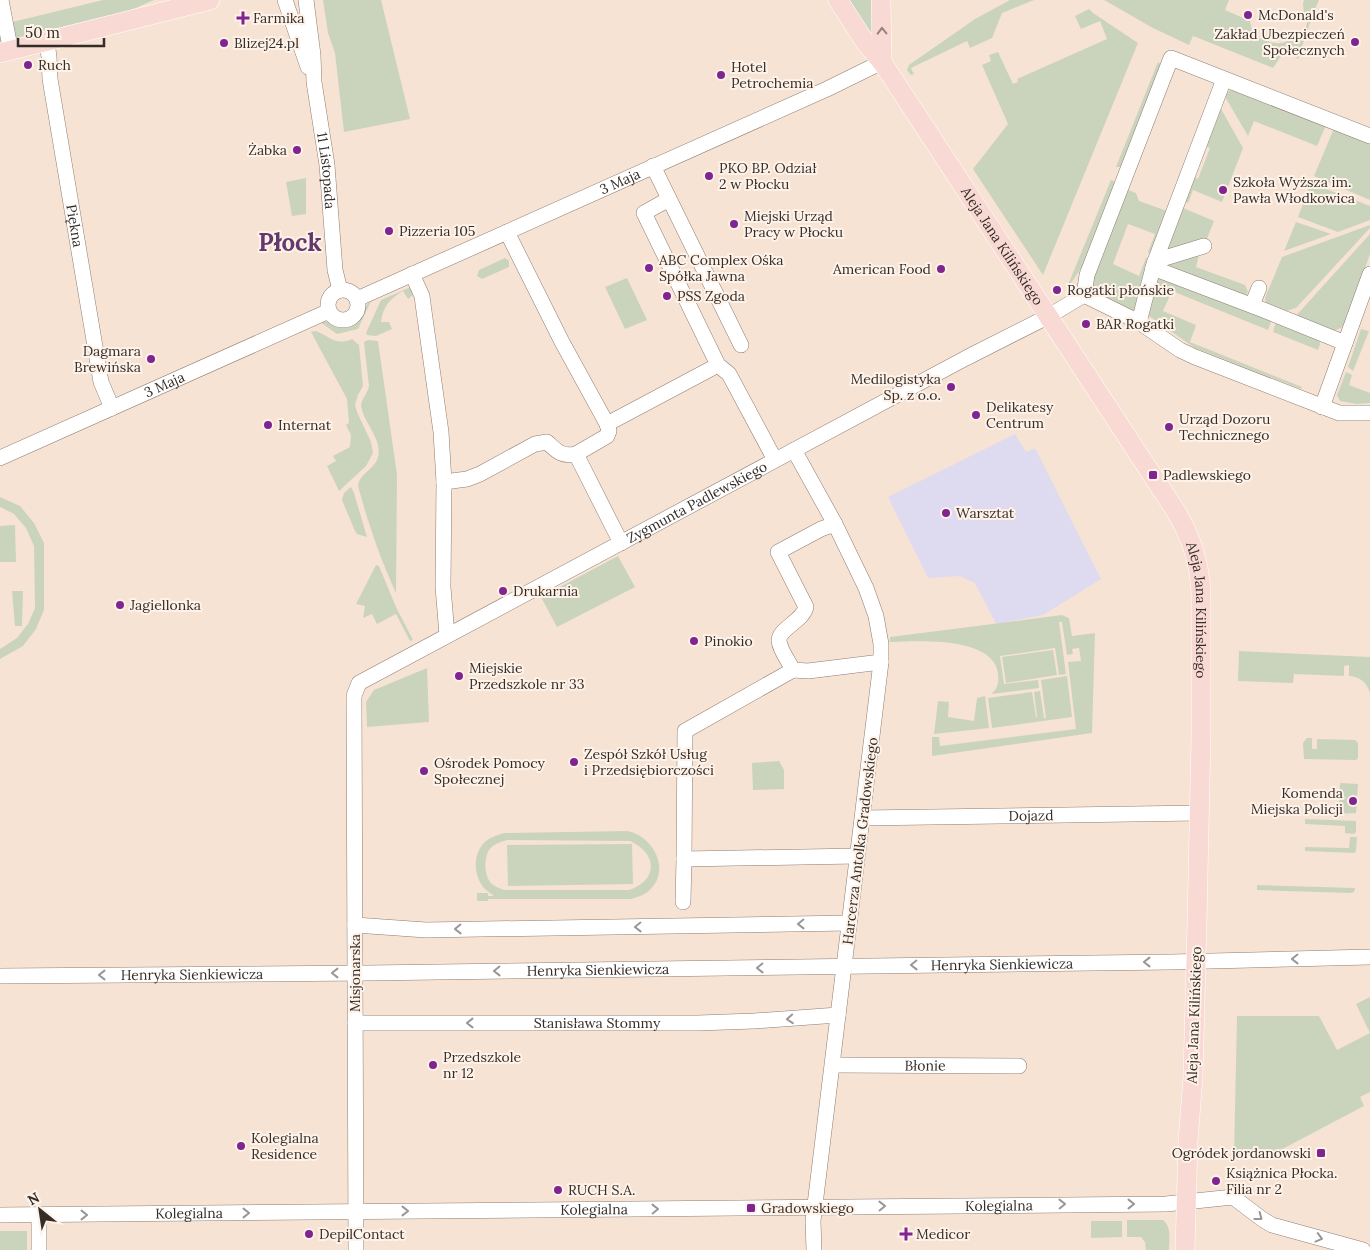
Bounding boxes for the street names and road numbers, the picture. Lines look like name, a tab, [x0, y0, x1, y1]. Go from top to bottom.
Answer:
street label: 11 Listopada	[313, 131, 339, 210]
street label: 3 Maja	[597, 165, 643, 198]
street label: Aleja Jana Kilińskiego	[957, 183, 1048, 308]
street label: Piękna	[62, 203, 87, 249]
street label: 3 Maja	[141, 368, 187, 401]
street label: Zygmunta Padlewskiego	[623, 457, 770, 547]
street label: Aleja Jana Kilińskiego	[1182, 538, 1210, 678]
street label: Harcerza Antolka Gradowskiego	[838, 736, 882, 946]
street label: Dojazd	[1008, 806, 1054, 825]
street label: Misjonarska	[346, 934, 364, 1012]
street label: Aleja Jana Kilińskiego	[1183, 946, 1205, 1085]
street label: Henryka Sienkiewicza	[930, 954, 1073, 974]
street label: Henryka Sienkiewicza	[527, 960, 669, 980]
street label: Henryka Sienkiewicza	[121, 965, 263, 984]
street label: Stanisława Stommy	[534, 1014, 661, 1032]
street label: Błonie	[904, 1056, 946, 1075]
street label: Kolegialna	[965, 1196, 1033, 1215]
street label: Kolegialna	[560, 1200, 628, 1219]
street label: Kolegialna	[155, 1204, 223, 1223]

